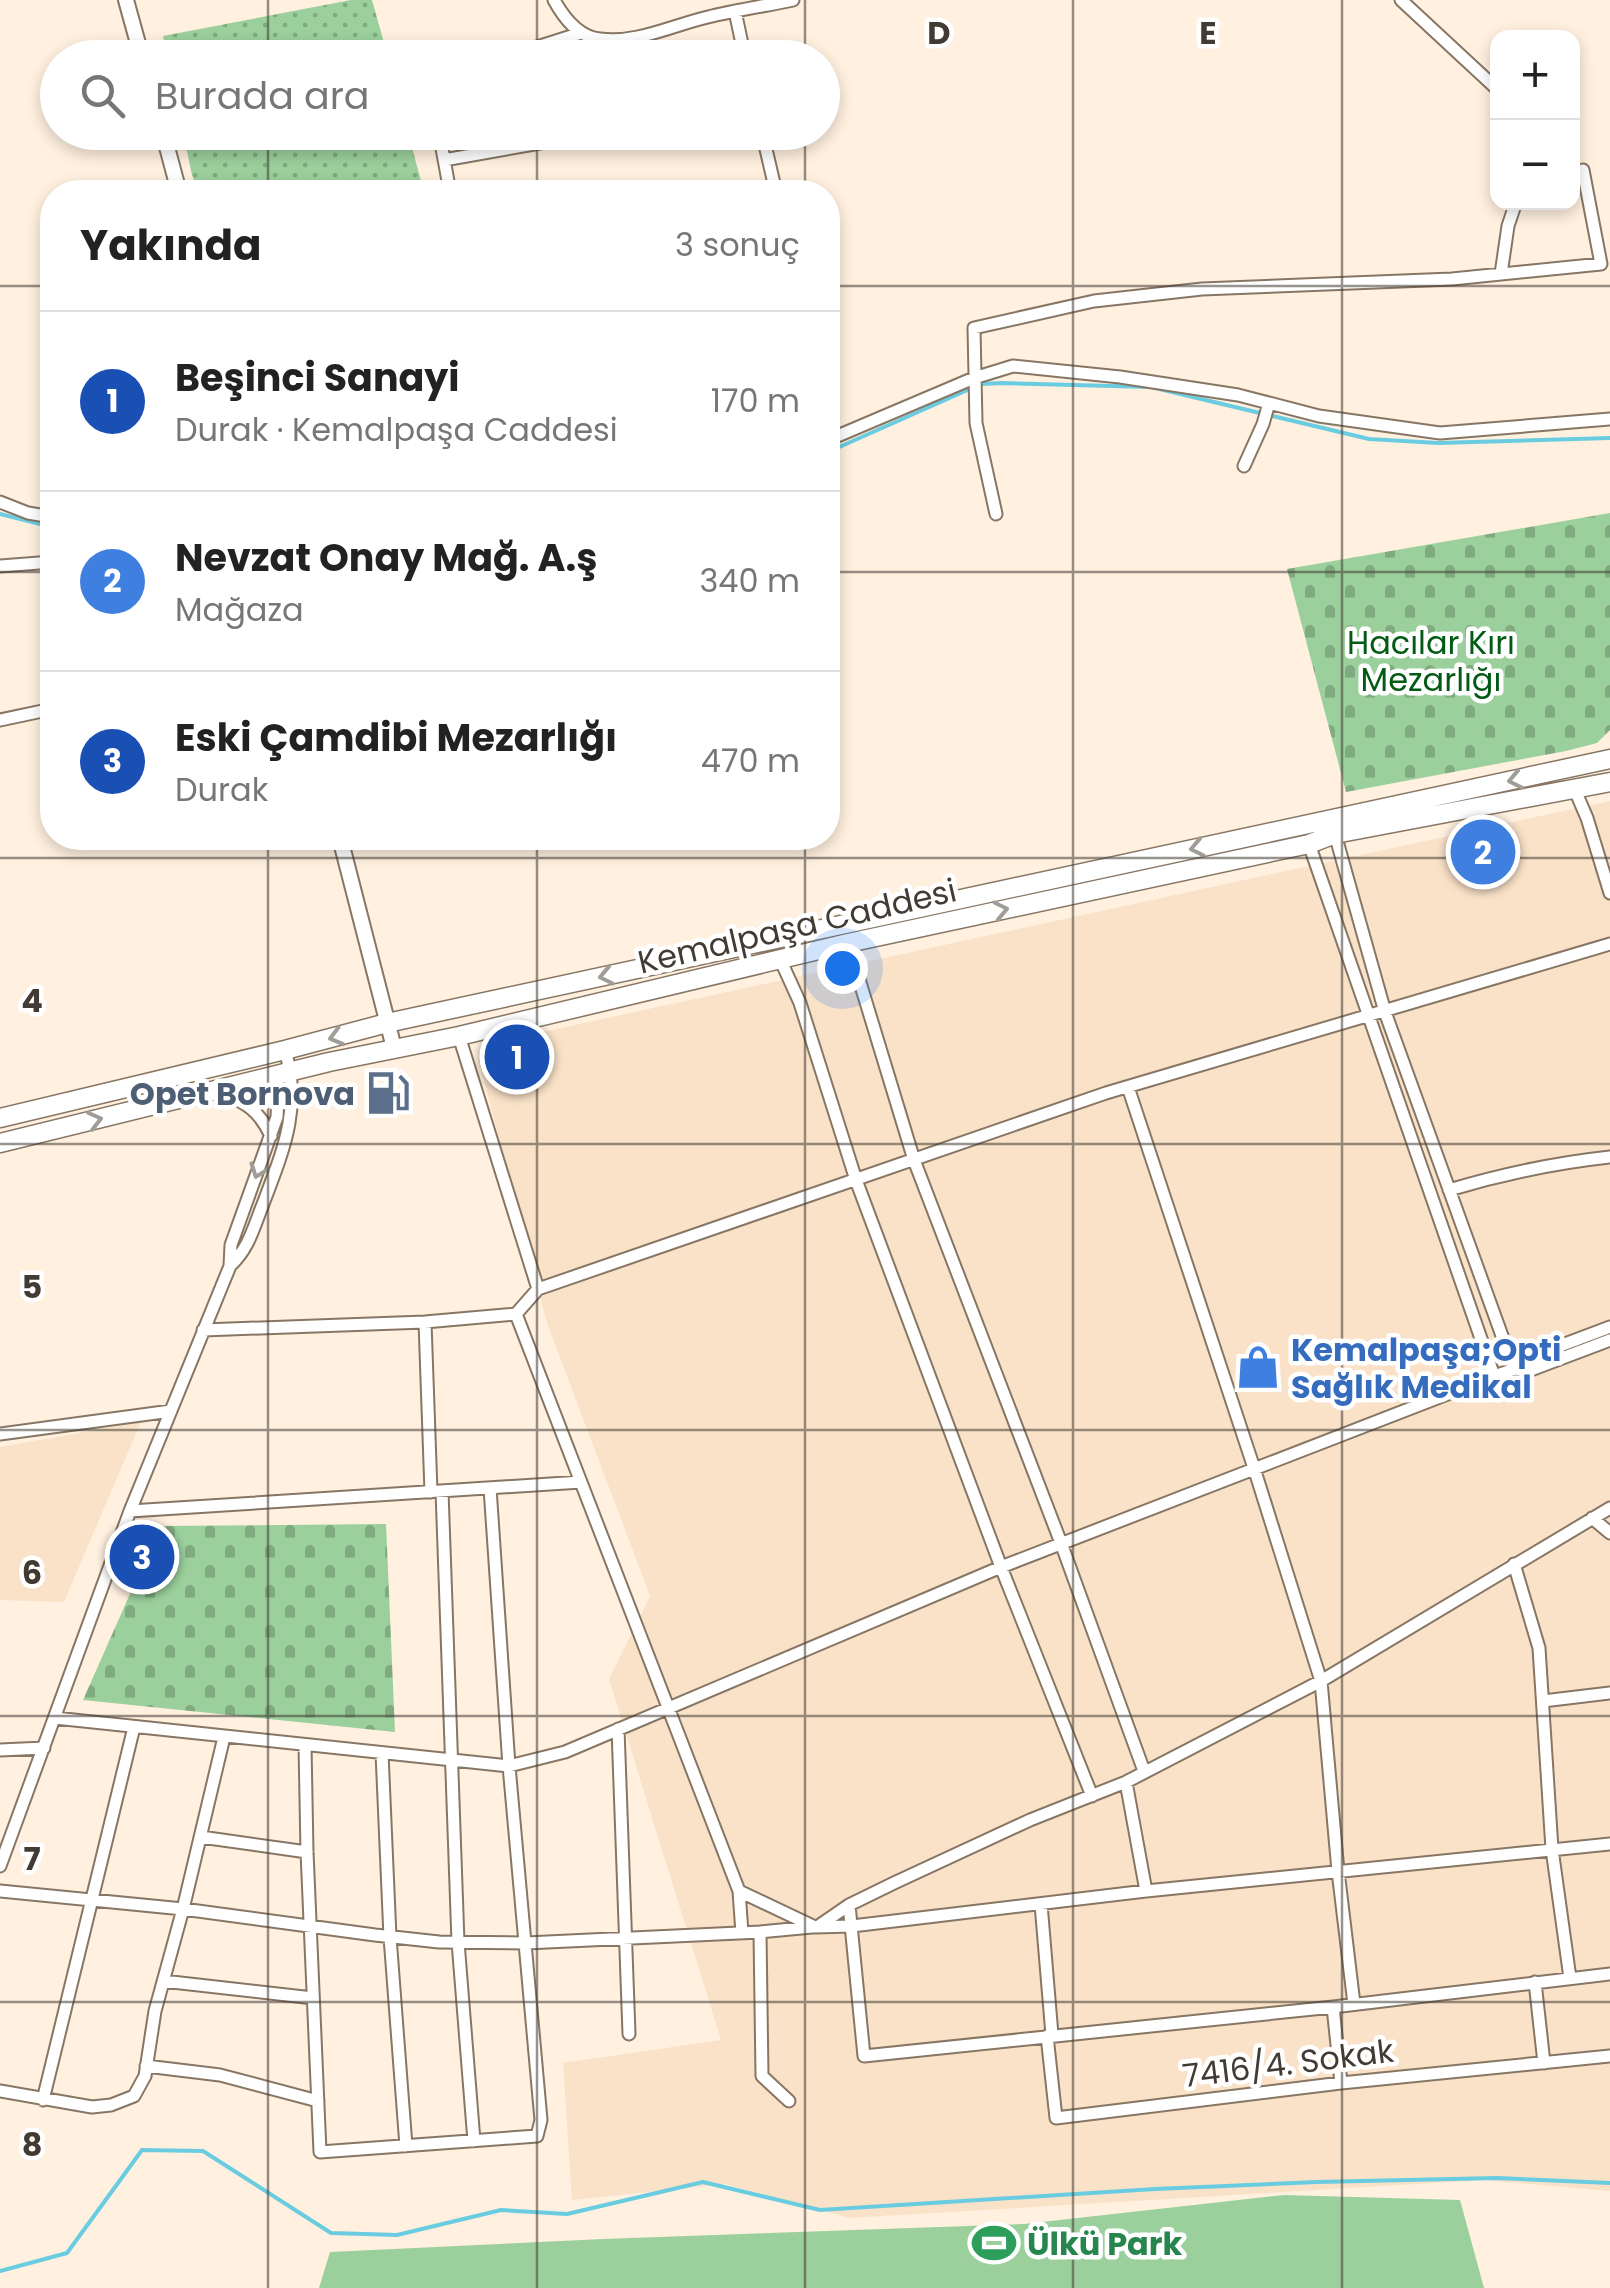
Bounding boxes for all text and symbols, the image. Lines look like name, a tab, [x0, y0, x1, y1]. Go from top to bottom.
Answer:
text: D	[927, 10, 951, 55]
text: E	[1199, 10, 1217, 55]
map controls	[1490, 30, 1580, 210]
button: +	[1490, 30, 1580, 120]
search box	[40, 40, 840, 150]
icon: search	[75, 68, 130, 123]
text: Burada ara	[155, 69, 370, 122]
button: −	[1490, 120, 1580, 210]
text: Yakında	[80, 216, 261, 275]
text: 3 sonuç	[675, 222, 800, 267]
text: Beşinci Sanayi	[175, 351, 460, 404]
text: 1	[106, 378, 119, 423]
text: 170 m	[711, 378, 800, 423]
text: Durak · Kemalpaşa Caddesi	[175, 407, 618, 452]
text: Nevzat Onay Mağ. A.ş	[175, 531, 597, 584]
text: 2	[103, 558, 122, 603]
text: 340 m	[699, 558, 800, 603]
text: Mağaza	[175, 587, 304, 632]
park label: Hacılar Kırı Mezarlığı	[1347, 620, 1515, 702]
text: Eski Çamdibi Mezarlığı	[175, 711, 617, 764]
text: 3	[103, 738, 122, 783]
text: 470 m	[701, 738, 800, 783]
text: Durak	[175, 767, 268, 812]
one-way arrow	[1507, 768, 1524, 789]
pin: 2	[1450, 814, 1516, 890]
one-way arrow	[1189, 836, 1206, 857]
street label: Kemalpaşa Caddesi	[633, 867, 961, 985]
one-way arrow	[992, 901, 1009, 922]
your location	[817, 943, 868, 994]
one-way arrow	[597, 964, 614, 985]
text: 4	[21, 978, 43, 1023]
pin: 1	[484, 1020, 550, 1094]
one-way arrow	[328, 1025, 345, 1046]
fuel station icon: Opet Bornova	[364, 1069, 412, 1117]
place label: Opet Bornova	[130, 1071, 355, 1116]
one-way arrow	[86, 1111, 103, 1132]
one-way arrow	[249, 1162, 270, 1179]
text: 5	[22, 1264, 42, 1309]
place label: Kemalpaşa;Opti Sağlık Medikal	[1291, 1327, 1562, 1409]
shop icon: Kemalpaşa;Opti Sağlık Medikal	[1234, 1343, 1282, 1391]
pin: 3	[110, 1520, 174, 1594]
text: 6	[22, 1550, 42, 1595]
text: 7	[23, 1836, 41, 1881]
street label: 7416/4. Sokak	[1180, 2028, 1397, 2098]
text: 8	[22, 2122, 42, 2167]
sports icon: Ülkü Park	[970, 2219, 1018, 2267]
place label: Ülkü Park	[1027, 2221, 1183, 2266]

